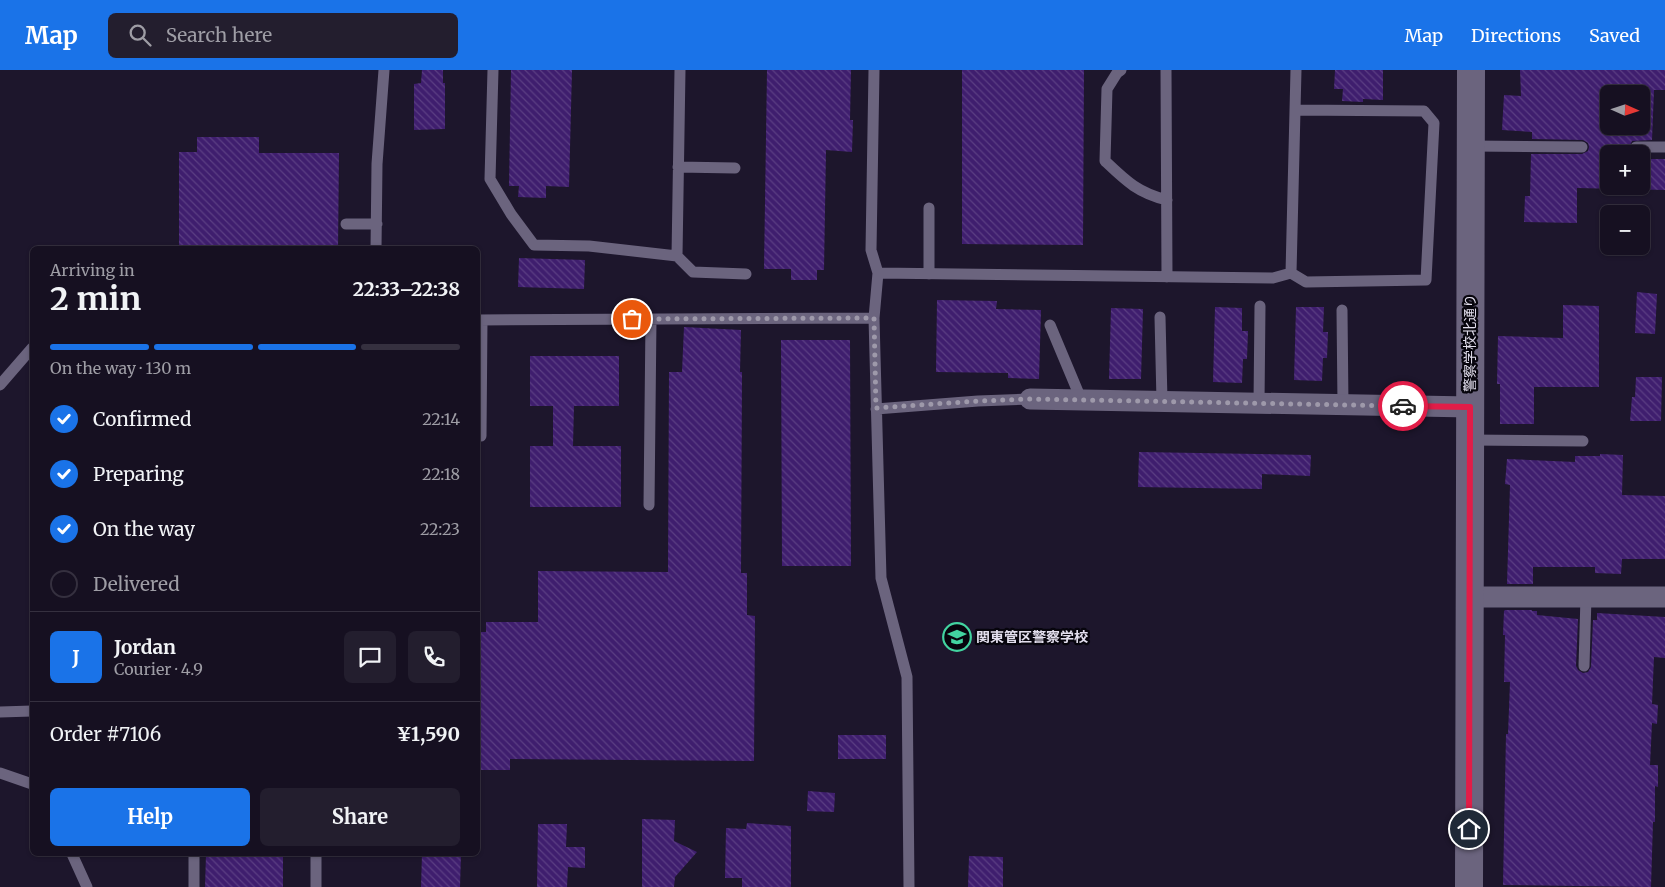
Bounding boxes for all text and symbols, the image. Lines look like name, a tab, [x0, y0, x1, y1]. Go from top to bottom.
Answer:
search box	[108, 13, 458, 58]
text: Map	[25, 20, 78, 51]
icon: search	[126, 21, 154, 49]
text: Search here	[166, 23, 272, 47]
text: Map	[1405, 24, 1443, 47]
text: Directions	[1471, 24, 1561, 47]
text: Saved	[1589, 24, 1640, 47]
north arrow	[1600, 85, 1650, 135]
map controls	[1600, 85, 1650, 255]
button: +	[1600, 145, 1650, 195]
button: −	[1600, 205, 1650, 255]
text: Arriving in	[50, 260, 135, 280]
text: 22:33–22:38	[353, 277, 460, 301]
text: 2 min	[50, 279, 141, 319]
street label: 警察学校北通り	[1461, 294, 1479, 392]
pin	[611, 298, 653, 340]
icon: bag	[618, 305, 646, 333]
text: On the way · 130 m	[50, 358, 191, 378]
courier	[1378, 381, 1428, 431]
icon: car	[1389, 392, 1417, 420]
icon: check	[50, 405, 78, 433]
text: Confirmed	[93, 407, 191, 431]
text: 22:14	[422, 409, 460, 429]
icon: check	[50, 460, 78, 488]
text: Preparing	[93, 462, 184, 486]
text: 22:18	[422, 464, 460, 484]
icon: check	[50, 515, 78, 543]
text: On the way	[93, 517, 195, 541]
text: 22:23	[420, 519, 460, 539]
text: Delivered	[93, 572, 180, 596]
school or university icon: 関東管区警察学校	[942, 622, 972, 652]
place label: 関東管区警察学校	[976, 628, 1088, 646]
button: chat	[344, 631, 396, 683]
button: phone	[408, 631, 460, 683]
text: Jordan	[114, 635, 176, 659]
text: J	[72, 645, 80, 669]
text: Courier · 4.9	[114, 659, 203, 679]
text: Order #7106	[50, 722, 161, 746]
text: ¥1,590	[397, 722, 460, 746]
button: Help	[50, 788, 250, 846]
button: Share	[260, 788, 460, 846]
pin	[1448, 808, 1490, 850]
icon: home	[1455, 815, 1483, 843]

